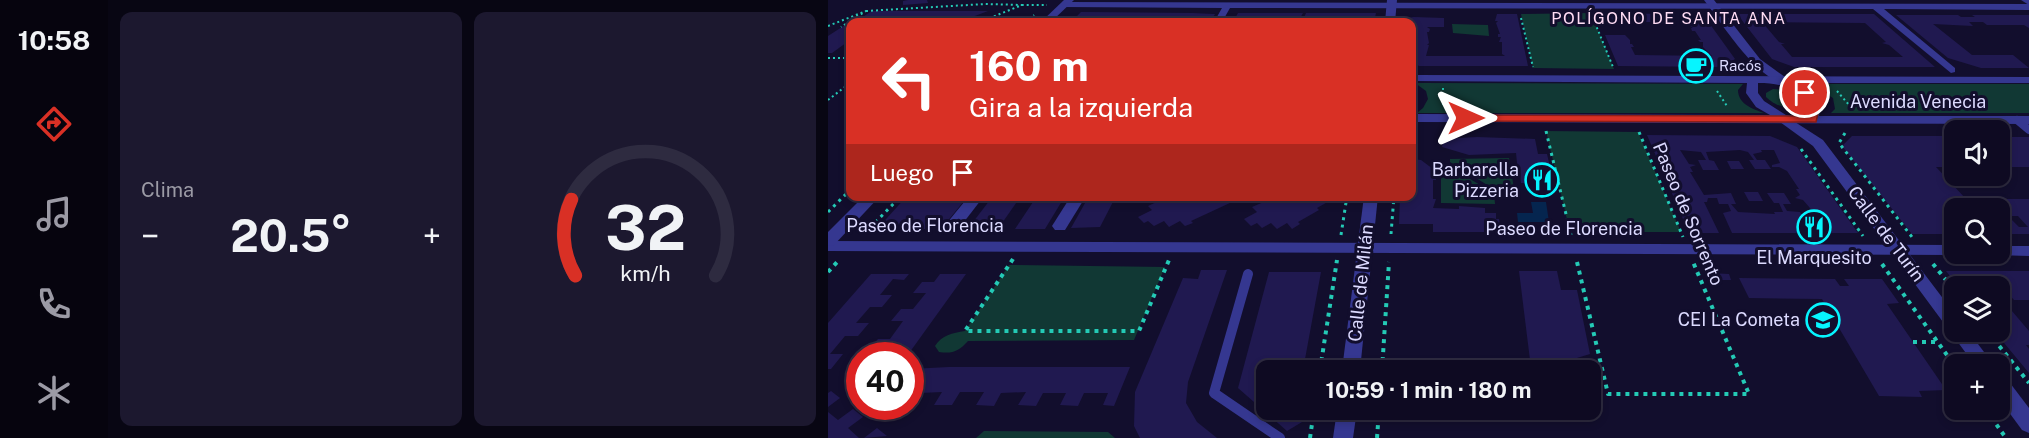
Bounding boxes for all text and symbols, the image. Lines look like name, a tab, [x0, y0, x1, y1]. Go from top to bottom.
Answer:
district label: POLÍGONO DE SANTA ANA	[1551, 8, 1787, 28]
text: 10:58	[18, 24, 90, 56]
text: 160 m	[969, 41, 1089, 90]
icon: left	[870, 42, 948, 120]
cafe icon: Racós	[1678, 48, 1714, 84]
place label: Racós	[1719, 57, 1761, 74]
pin	[1779, 67, 1830, 118]
icon: arrive	[1788, 76, 1821, 109]
position arrow	[1434, 86, 1498, 150]
text: Gira a la izquierda	[969, 91, 1193, 123]
street label: Avenida Venecia	[1850, 91, 1986, 112]
icon: directions	[33, 103, 75, 145]
map controls	[1944, 120, 2010, 420]
button: sound	[1944, 120, 2010, 186]
street label: Paseo de Sorrento	[1649, 139, 1728, 288]
icon: arrive	[946, 156, 979, 189]
place label: Barbarella Pizzeria	[1432, 159, 1519, 201]
text: Luego	[870, 160, 934, 186]
restaurant icon: Barbarella Pizzeria	[1524, 162, 1560, 198]
text: Clima	[141, 178, 194, 202]
street label: Calle de Turín	[1844, 182, 1929, 286]
text: 32	[604, 191, 686, 264]
icon: music	[33, 193, 75, 235]
button: search	[1944, 198, 2010, 264]
text: 20.5°	[230, 209, 352, 262]
restaurant icon: El Marquesito	[1796, 209, 1832, 245]
street label: Paseo de Florencia	[846, 215, 1004, 236]
text: −	[141, 217, 159, 255]
text: +	[423, 217, 441, 255]
street label: Paseo de Florencia	[1485, 218, 1643, 239]
street label: Calle de Milán	[1344, 223, 1377, 343]
place label: El Marquesito	[1756, 247, 1872, 268]
text: km/h	[620, 261, 670, 286]
button: layers	[1944, 276, 2010, 342]
icon: phone	[33, 283, 75, 325]
school or university icon: CEI La Cometa	[1805, 302, 1841, 338]
place label: CEI La Cometa	[1678, 309, 1800, 330]
speed limit sign: 40	[846, 342, 924, 420]
button: +	[1944, 354, 2010, 420]
icon: climate	[33, 372, 75, 414]
text: 10:59 · 1 min · 180 m	[1326, 377, 1532, 403]

